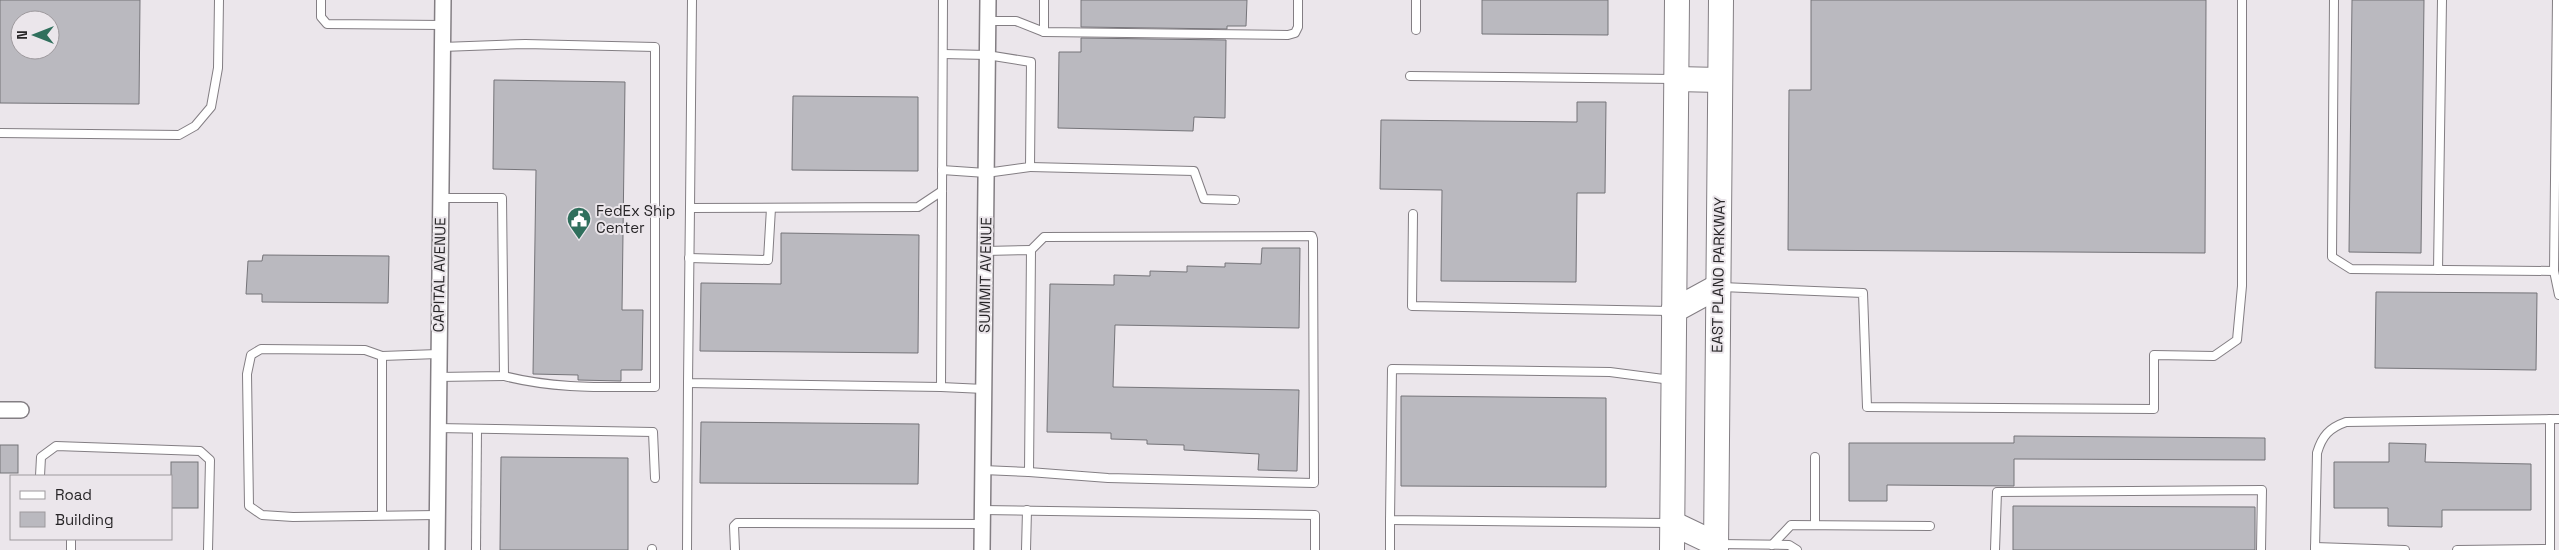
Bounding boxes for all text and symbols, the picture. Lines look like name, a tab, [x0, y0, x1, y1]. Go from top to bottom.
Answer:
north arrow	[10, 10, 60, 60]
text: N	[13, 30, 31, 40]
street label: EAST PLANO PARKWAY	[1707, 197, 1729, 353]
place label: FedEx Ship Center	[596, 201, 675, 237]
public building icon: FedEx Ship Center	[566, 206, 592, 240]
street label: CAPITAL AVENUE	[428, 217, 450, 333]
street label: SUMMIT AVENUE	[974, 217, 996, 333]
legend	[10, 475, 172, 540]
text: Road	[55, 485, 92, 504]
text: Building	[55, 510, 114, 529]

